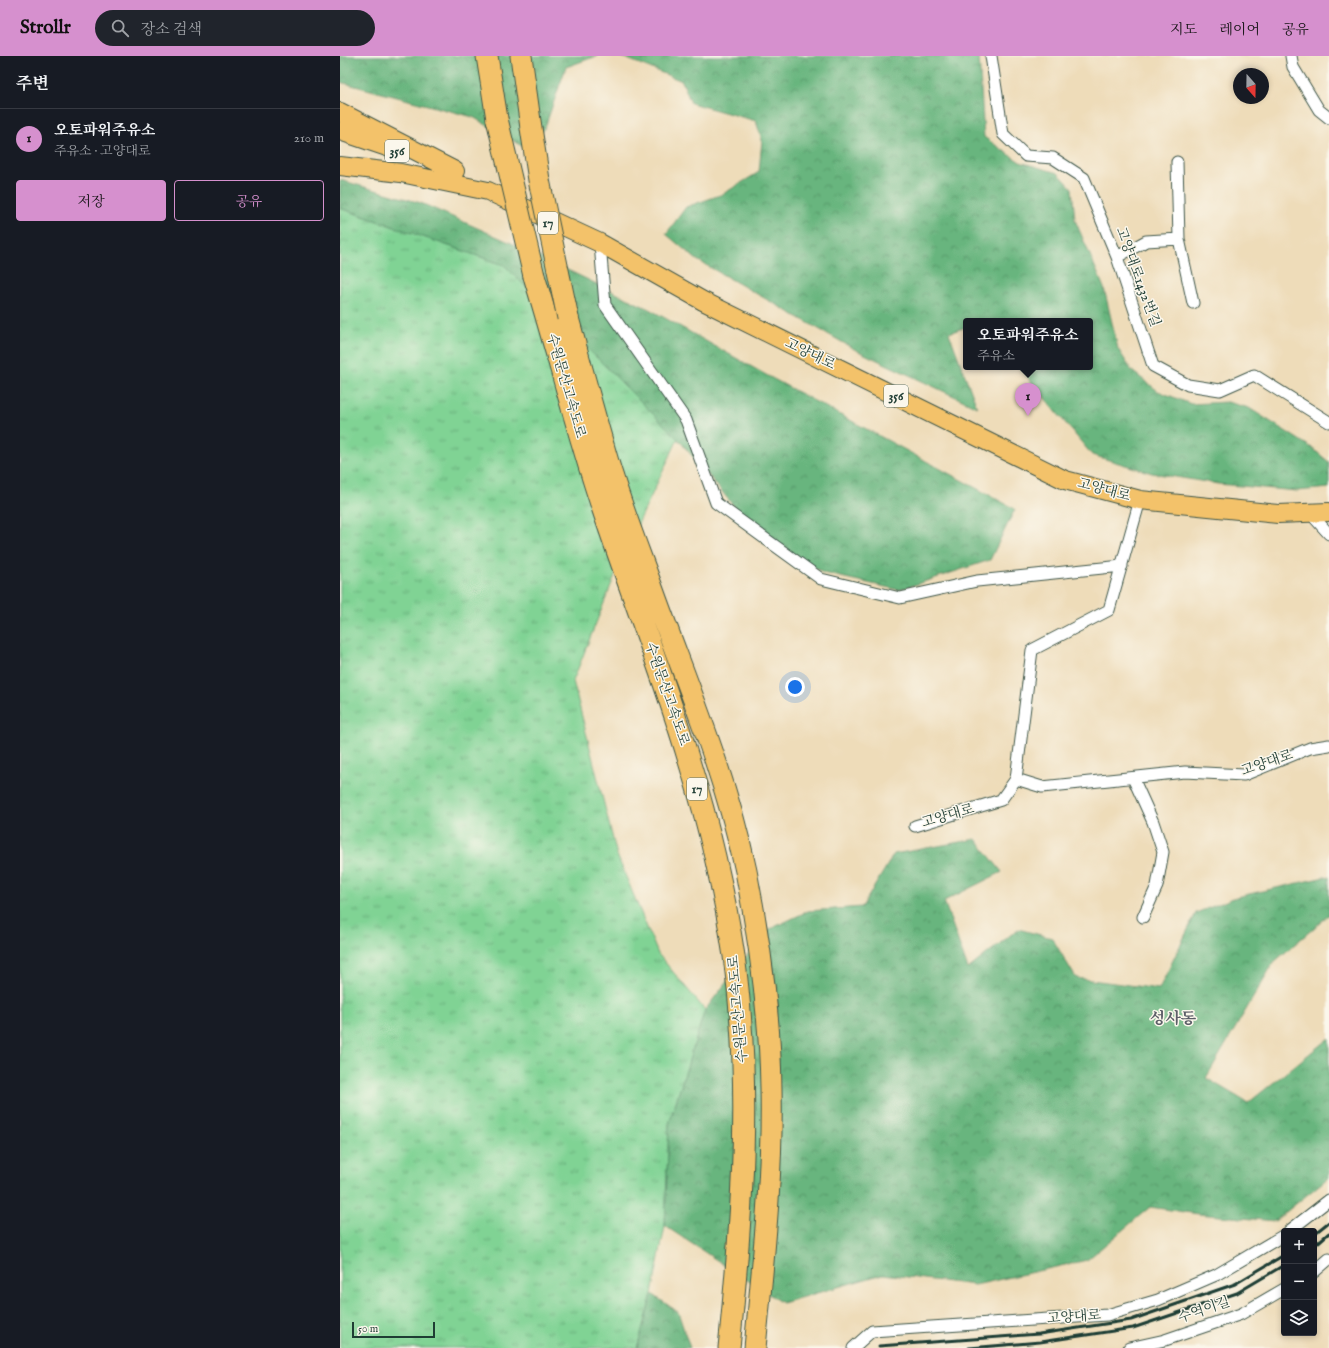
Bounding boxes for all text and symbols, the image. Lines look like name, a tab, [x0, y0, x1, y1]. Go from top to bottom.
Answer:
search box	[95, 10, 375, 46]
text: Strollr	[20, 16, 71, 40]
icon: search	[109, 17, 131, 39]
text: 장소 검색	[141, 20, 202, 39]
text: 지도	[1170, 21, 1197, 39]
text: 레이어	[1219, 21, 1260, 39]
text: 공유	[1282, 21, 1309, 39]
north arrow	[1233, 68, 1269, 104]
text: 주변	[16, 74, 49, 95]
text: 오토파워주유소	[54, 121, 155, 140]
text: 1	[27, 130, 31, 147]
text: 210 m	[294, 130, 324, 147]
road number: 356	[385, 140, 409, 162]
text: 주유소 · 고양대로	[54, 143, 150, 160]
button: 저장	[16, 180, 166, 221]
button: 공유	[174, 180, 324, 221]
road number: 17	[538, 212, 558, 234]
street label: 고양대로1432번길	[1112, 225, 1164, 329]
popup	[963, 318, 1093, 370]
text: 오토파워주유소	[977, 326, 1079, 345]
street label: 수원문산고속도로	[542, 332, 590, 441]
street label: 고양대로	[782, 334, 839, 374]
text: 주유소	[977, 348, 1015, 365]
pin: 1	[1015, 383, 1041, 416]
road number: 356	[884, 385, 908, 407]
street label: 고양대로	[1076, 474, 1133, 506]
street label: 수원문산고속도로	[641, 640, 693, 749]
your location	[785, 677, 805, 697]
street label: 고양대로	[1238, 746, 1296, 780]
road number: 17	[687, 778, 707, 800]
street label: 고양대로	[920, 800, 977, 832]
street label: 수원문산고속도로	[724, 954, 752, 1064]
district label: 성사동	[1150, 1009, 1197, 1030]
map controls	[1281, 1228, 1317, 1336]
button: +	[1281, 1228, 1317, 1264]
button: −	[1281, 1264, 1317, 1300]
street label: 수역이길	[1175, 1293, 1233, 1327]
button: layers	[1281, 1300, 1317, 1336]
street label: 고양대로	[1046, 1306, 1102, 1328]
scale bar	[352, 1320, 435, 1339]
text: 50 m	[358, 1322, 378, 1336]

